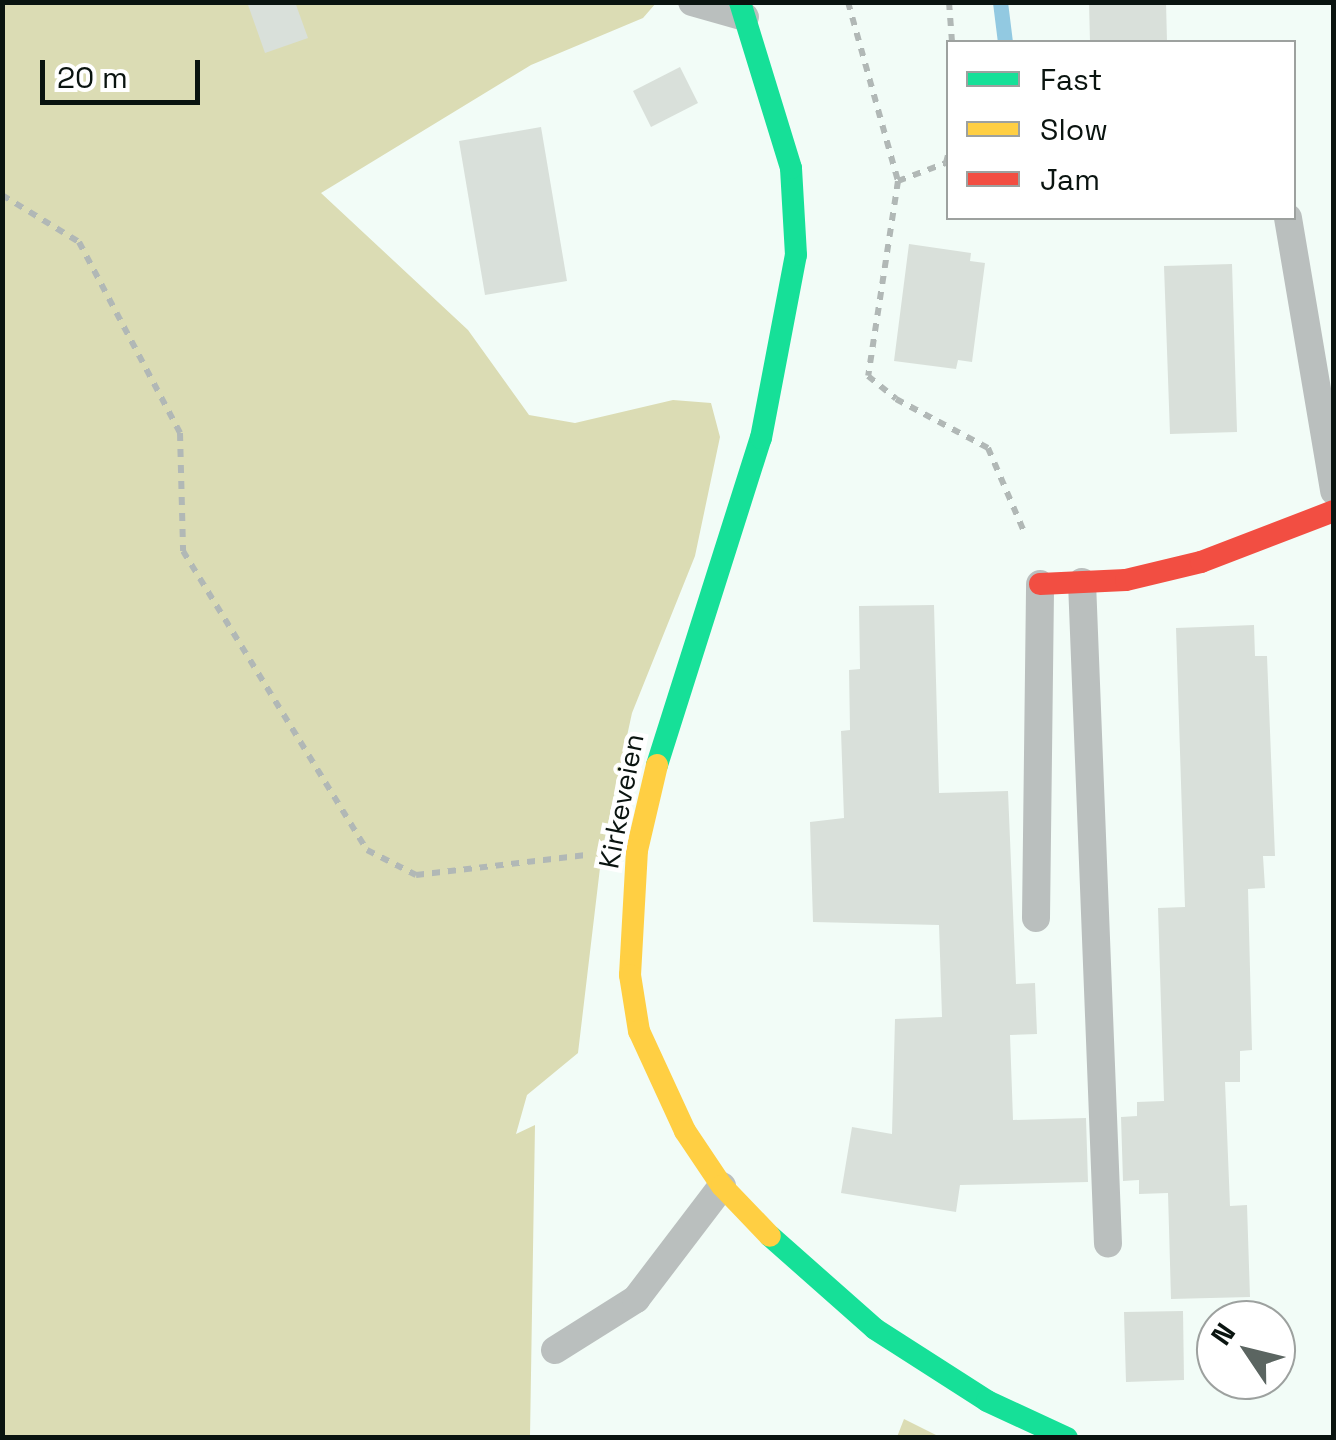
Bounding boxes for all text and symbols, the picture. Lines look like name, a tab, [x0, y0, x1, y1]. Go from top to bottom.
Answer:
scale bar	[45, 40, 205, 102]
legend	[946, 40, 1296, 220]
text: 20 m	[57, 58, 128, 97]
text: Fast	[1040, 60, 1102, 99]
text: Slow	[1040, 110, 1108, 149]
text: Jam	[1040, 160, 1100, 199]
street label: Kirkeveien	[591, 731, 651, 871]
north arrow	[1196, 1300, 1296, 1400]
text: N	[1203, 1316, 1243, 1352]

